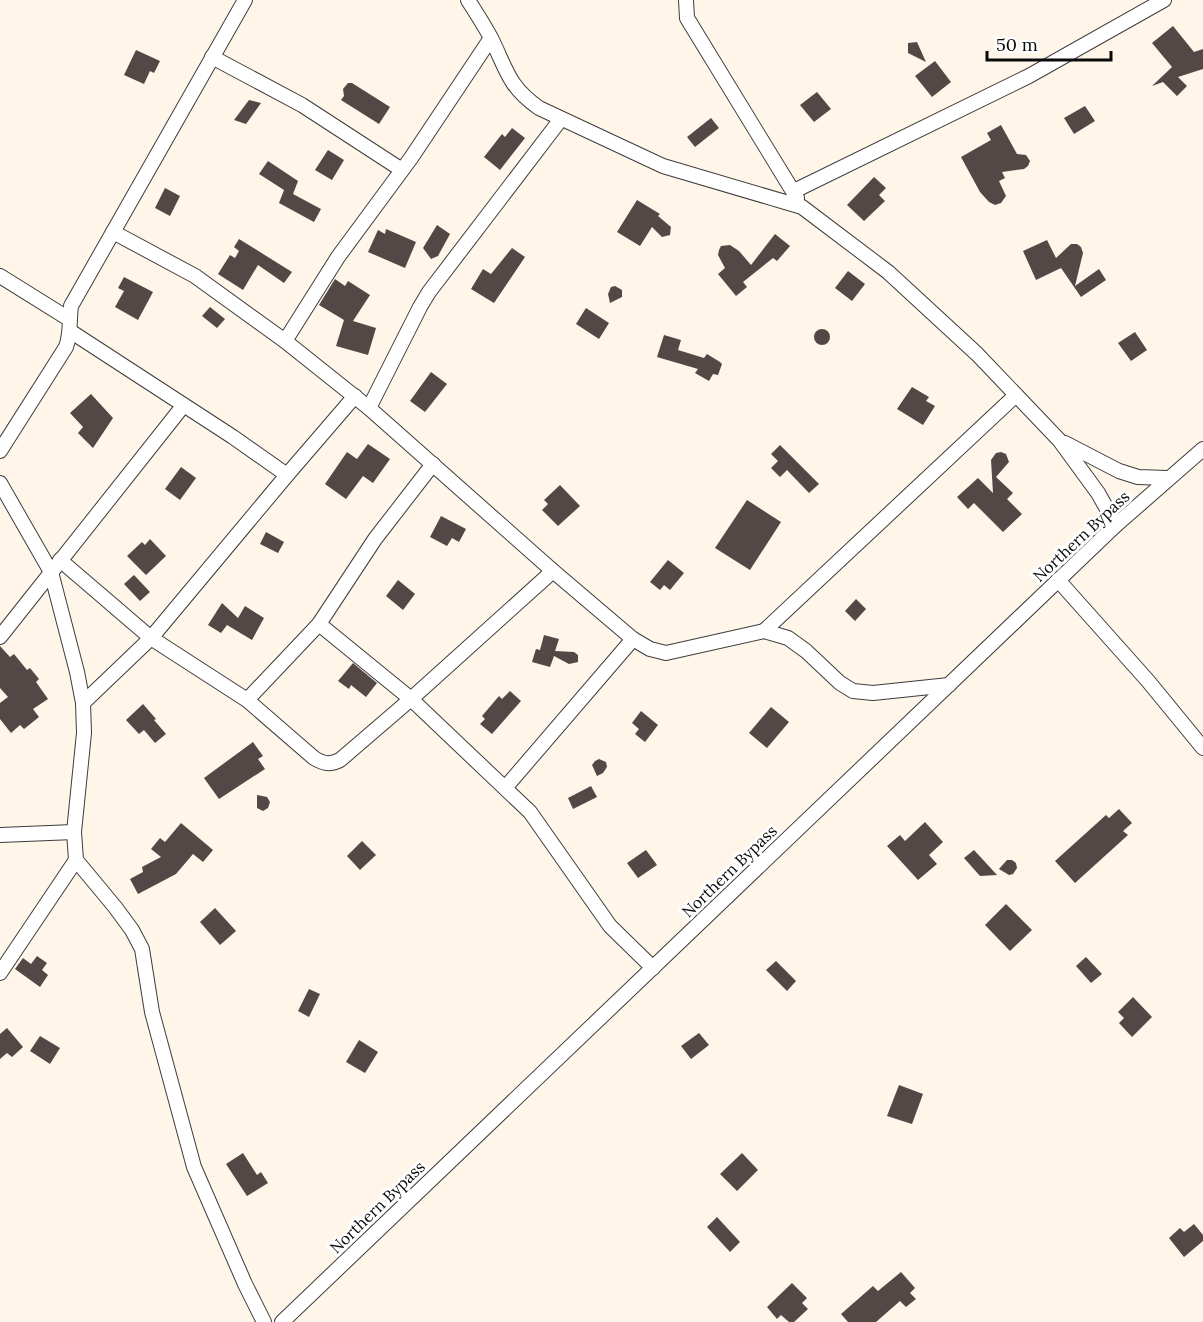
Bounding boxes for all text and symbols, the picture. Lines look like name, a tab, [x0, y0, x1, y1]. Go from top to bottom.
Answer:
scale bar	[987, 24, 1112, 62]
text: 50 m	[996, 33, 1038, 56]
street label: Northern Bypass	[1029, 486, 1133, 586]
street label: Northern Bypass	[677, 821, 781, 921]
street label: Northern Bypass	[325, 1157, 429, 1257]

